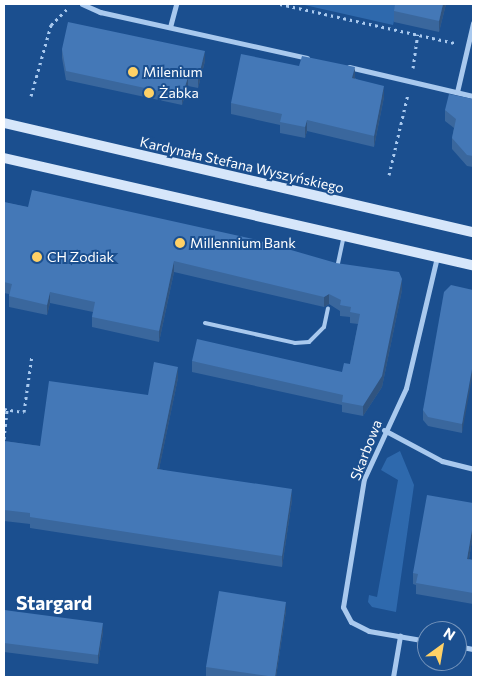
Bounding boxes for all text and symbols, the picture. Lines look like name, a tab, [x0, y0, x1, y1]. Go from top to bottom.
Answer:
place label: Milenium	[143, 64, 203, 80]
marker: Milenium	[127, 66, 139, 78]
place label: Żabka	[159, 85, 199, 101]
marker: Żabka	[143, 87, 155, 99]
street label: Kardynała Stefana Wyszyńskiego	[138, 133, 346, 197]
place label: Millennium Bank	[190, 235, 296, 251]
marker: Millennium Bank	[174, 237, 186, 249]
place label: CH Zodiak	[47, 249, 114, 265]
marker: CH Zodiak	[31, 251, 43, 263]
street label: Skarbowa	[347, 417, 385, 483]
district label: Stargard	[16, 592, 92, 614]
north arrow	[417, 621, 467, 671]
text: N	[441, 624, 459, 644]

